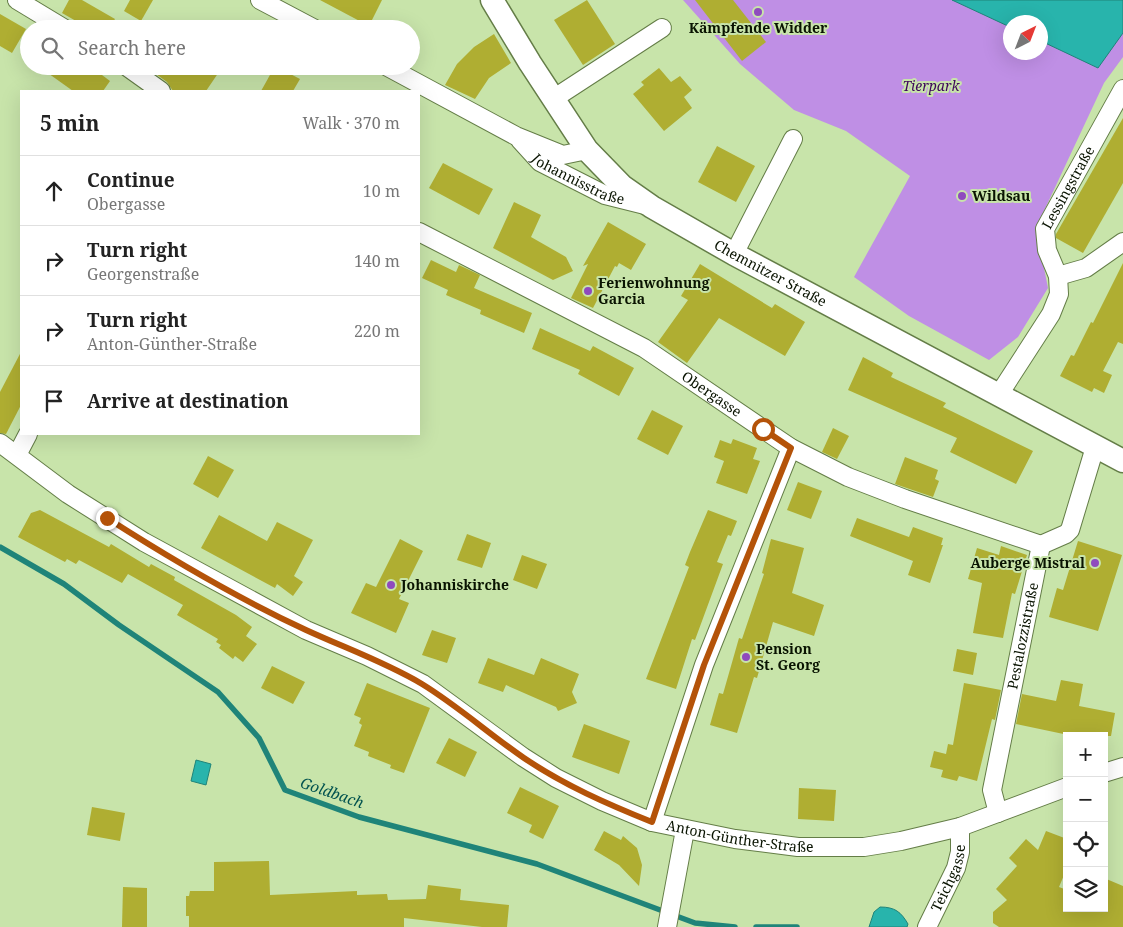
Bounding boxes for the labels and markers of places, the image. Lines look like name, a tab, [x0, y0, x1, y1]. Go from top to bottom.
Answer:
marker: Kämpfende Widder	[752, 6, 764, 18]
place label: Kämpfende Widder	[689, 18, 828, 37]
place label: Wildsau	[972, 186, 1030, 205]
marker: Wildsau	[956, 190, 968, 202]
place label: Ferienwohnung Garcia	[598, 273, 710, 308]
marker: Ferienwohnung Garcia	[582, 285, 594, 297]
place label: Auberge Mistral	[970, 553, 1085, 572]
marker: Auberge Mistral	[1089, 557, 1101, 569]
place label: Johanniskirche	[400, 575, 509, 594]
marker: Johanniskirche	[385, 579, 397, 591]
place label: Pension St. Georg	[756, 639, 820, 674]
marker: Pension St. Georg	[740, 651, 752, 663]

